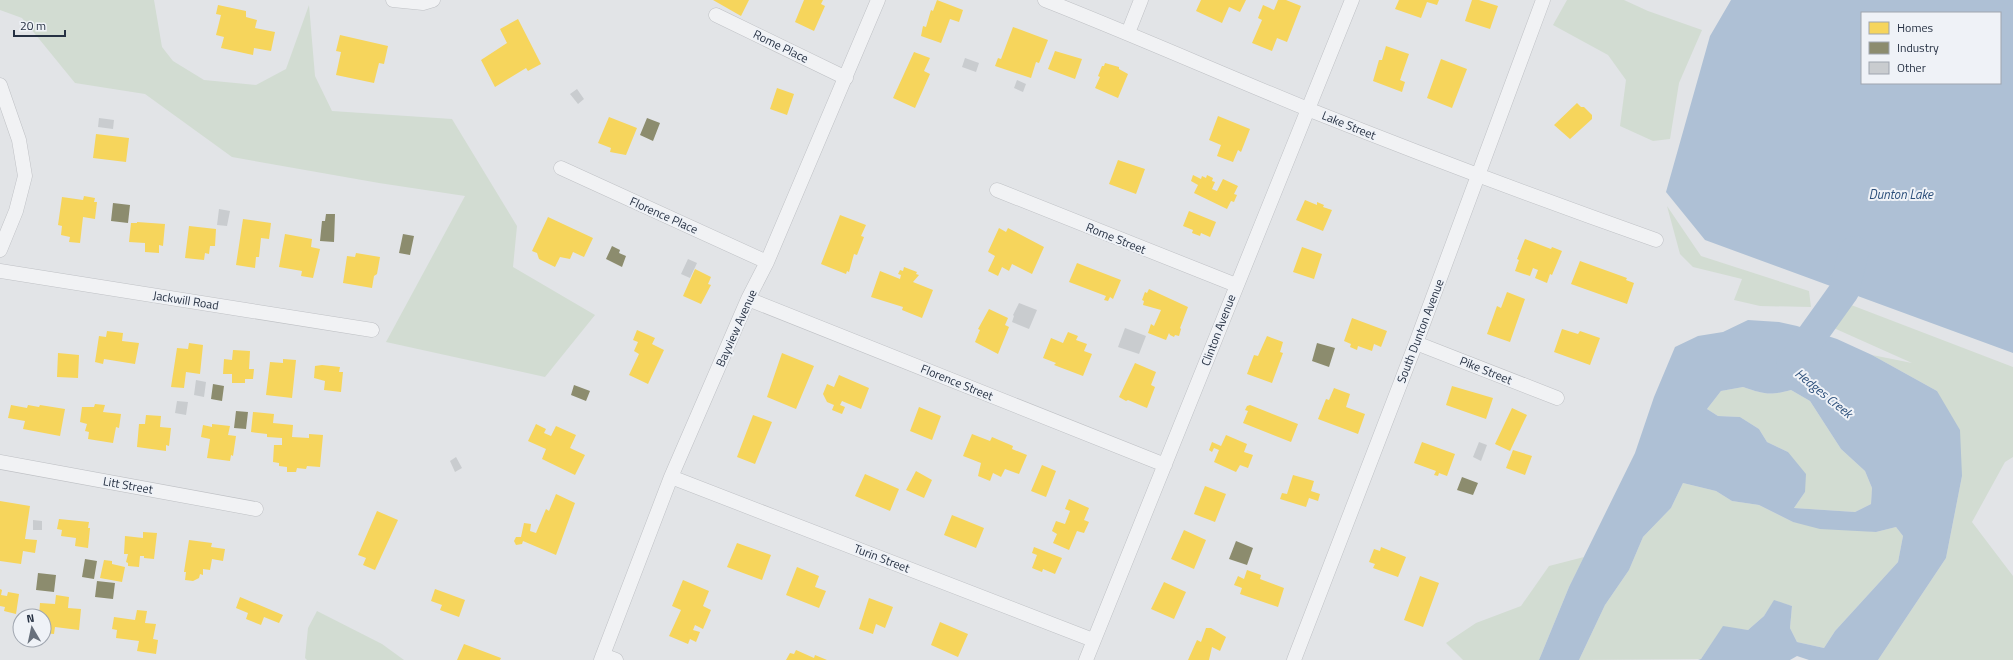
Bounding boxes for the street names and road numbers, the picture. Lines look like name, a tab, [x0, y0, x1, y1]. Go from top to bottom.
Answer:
street label: Rome Place	[750, 24, 812, 68]
street label: Lake Street	[1319, 106, 1380, 145]
street label: Florence Place	[627, 191, 701, 239]
street label: Rome Street	[1083, 217, 1150, 259]
street label: South Dunton Avenue	[1391, 276, 1449, 386]
street label: Jackwill Road	[152, 285, 220, 315]
street label: Bayview Avenue	[710, 286, 762, 370]
street label: Clinton Avenue	[1196, 291, 1240, 369]
street label: Pike Street	[1457, 351, 1516, 389]
street label: Florence Street	[918, 359, 997, 405]
street label: Litt Street	[102, 471, 155, 499]
street label: Turin Street	[851, 539, 913, 578]

